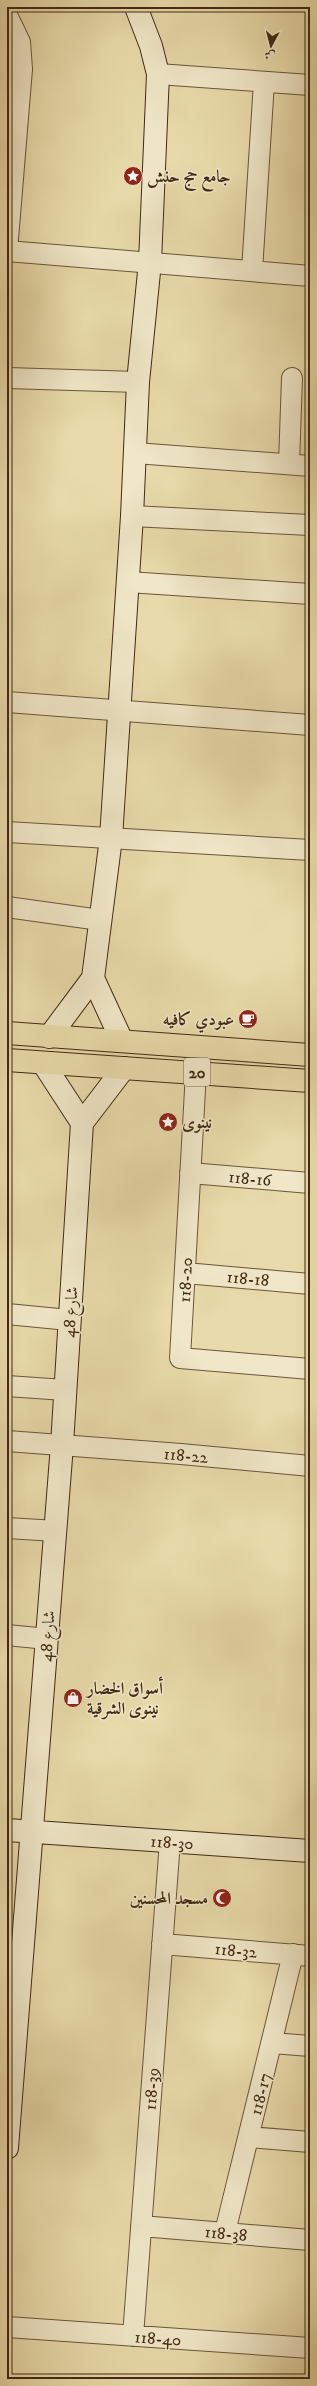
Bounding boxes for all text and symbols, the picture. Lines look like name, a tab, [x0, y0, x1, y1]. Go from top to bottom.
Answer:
north arrow	[251, 26, 291, 66]
text: ش	[264, 47, 276, 63]
place icon: جامع حج حنش	[122, 165, 144, 187]
place label: جامع حج حنش	[147, 166, 230, 192]
cafe icon: عبودي كافيه	[237, 1008, 259, 1030]
place label: عبودي كافيه	[163, 1009, 234, 1033]
road number: 20	[184, 1058, 210, 1086]
place icon: نينوى	[157, 1111, 179, 1133]
place label: نينوى	[182, 1112, 212, 1134]
street label: 118-16	[228, 1166, 273, 1192]
street label: 118-20	[174, 1257, 198, 1303]
street label: 118-18	[226, 1266, 270, 1292]
street label: شارع 48	[58, 1286, 86, 1339]
street label: 118-22	[163, 1443, 210, 1469]
street label: شارع 48	[35, 1610, 63, 1663]
place label: أسواق الخضار نينوى الشرقية	[85, 1676, 164, 1720]
shop icon: أسواق الخضار نينوى الشرقية	[62, 1687, 84, 1709]
street label: 118-30	[150, 1831, 194, 1855]
mosque icon: مسجد المحسنين	[211, 1887, 233, 1909]
place label: مسجد المحسنين	[130, 1888, 208, 1910]
street label: 118-32	[214, 1938, 259, 1964]
street label: 118-39	[140, 2067, 164, 2111]
street label: 118-17	[245, 2071, 277, 2118]
street label: 118-38	[204, 2221, 248, 2247]
street label: 118-40	[134, 2326, 182, 2352]

